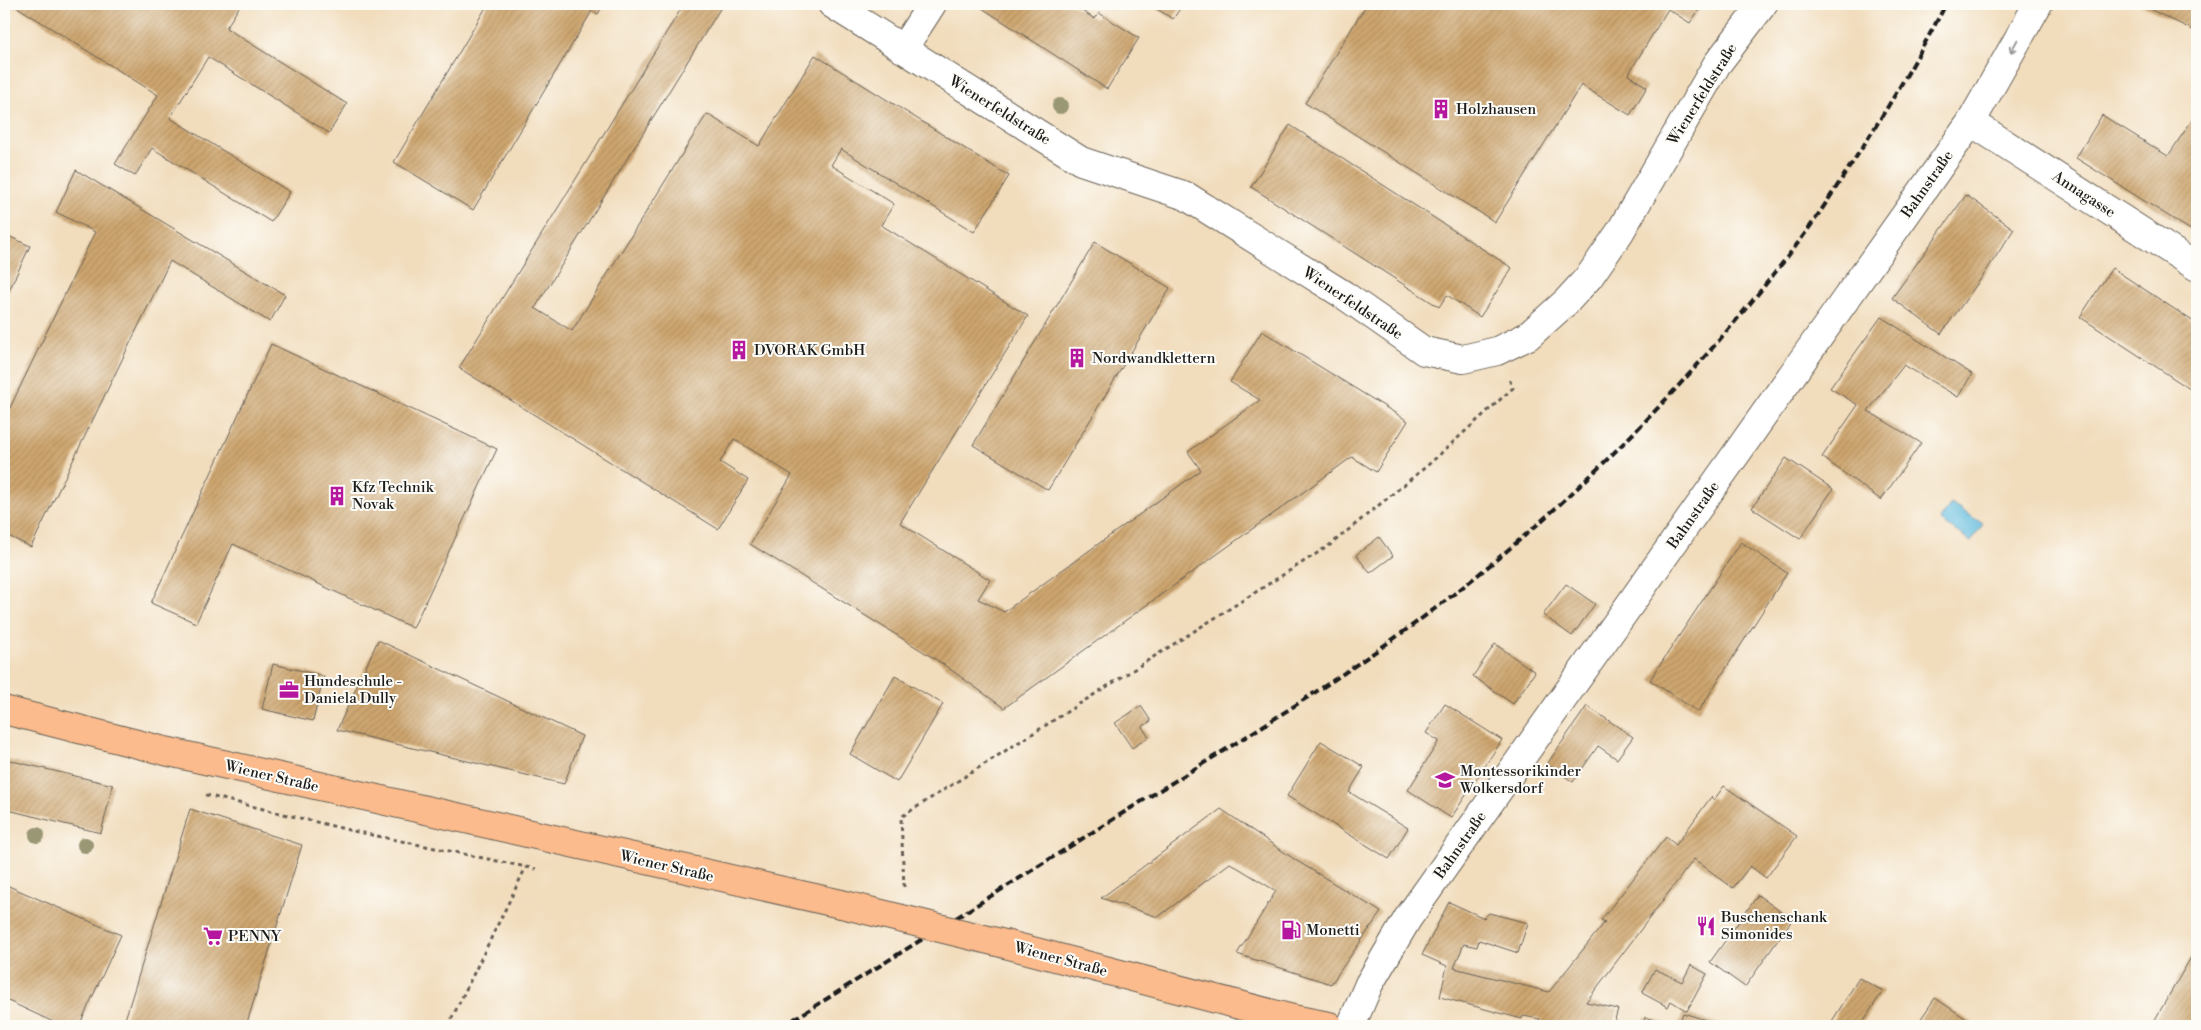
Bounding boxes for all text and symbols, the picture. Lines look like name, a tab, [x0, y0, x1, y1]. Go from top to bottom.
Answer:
one-way arrow	[2008, 39, 2018, 53]
street label: Wienerfeldstraße	[1663, 40, 1741, 150]
street label: Wienerfeldstraße	[944, 71, 1054, 149]
building icon: Holzhausen	[1430, 98, 1452, 120]
place label: Holzhausen	[1456, 100, 1536, 119]
street label: Bahnstraße	[1897, 147, 1958, 223]
street label: Annagasse	[2048, 166, 2119, 222]
street label: Wienerfeldstraße	[1298, 262, 1406, 344]
building icon: DVORAK GmbH	[728, 339, 750, 361]
place label: DVORAK GmbH	[754, 341, 865, 360]
building icon: Nordwandklettern	[1066, 347, 1088, 369]
place label: Nordwandklettern	[1092, 349, 1216, 368]
place label: Kfz Technik Novak	[352, 478, 435, 514]
street label: Bahnstraße	[1663, 478, 1724, 554]
building icon: Kfz Technik Novak	[326, 485, 348, 507]
place label: Hundeschule - Daniela Dully	[304, 672, 402, 708]
office icon: Hundeschule - Daniela Dully	[278, 679, 300, 701]
street label: Wiener Straße	[222, 756, 321, 796]
place label: Montessorikinder Wolkersdorf	[1459, 762, 1582, 798]
school or university icon: Montessorikinder Wolkersdorf	[1434, 769, 1456, 791]
street label: Bahnstraße	[1430, 808, 1491, 884]
street label: Wiener Straße	[617, 846, 716, 886]
place label: Buschenschank Simonides	[1720, 908, 1828, 944]
restaurant icon: Buschenschank Simonides	[1695, 915, 1717, 937]
fuel station icon: Monetti	[1280, 919, 1302, 941]
place label: Monetti	[1306, 921, 1360, 940]
supermarket icon: PENNY	[202, 925, 224, 947]
place label: PENNY	[228, 927, 282, 946]
street label: Wiener Straße	[1011, 938, 1110, 981]

